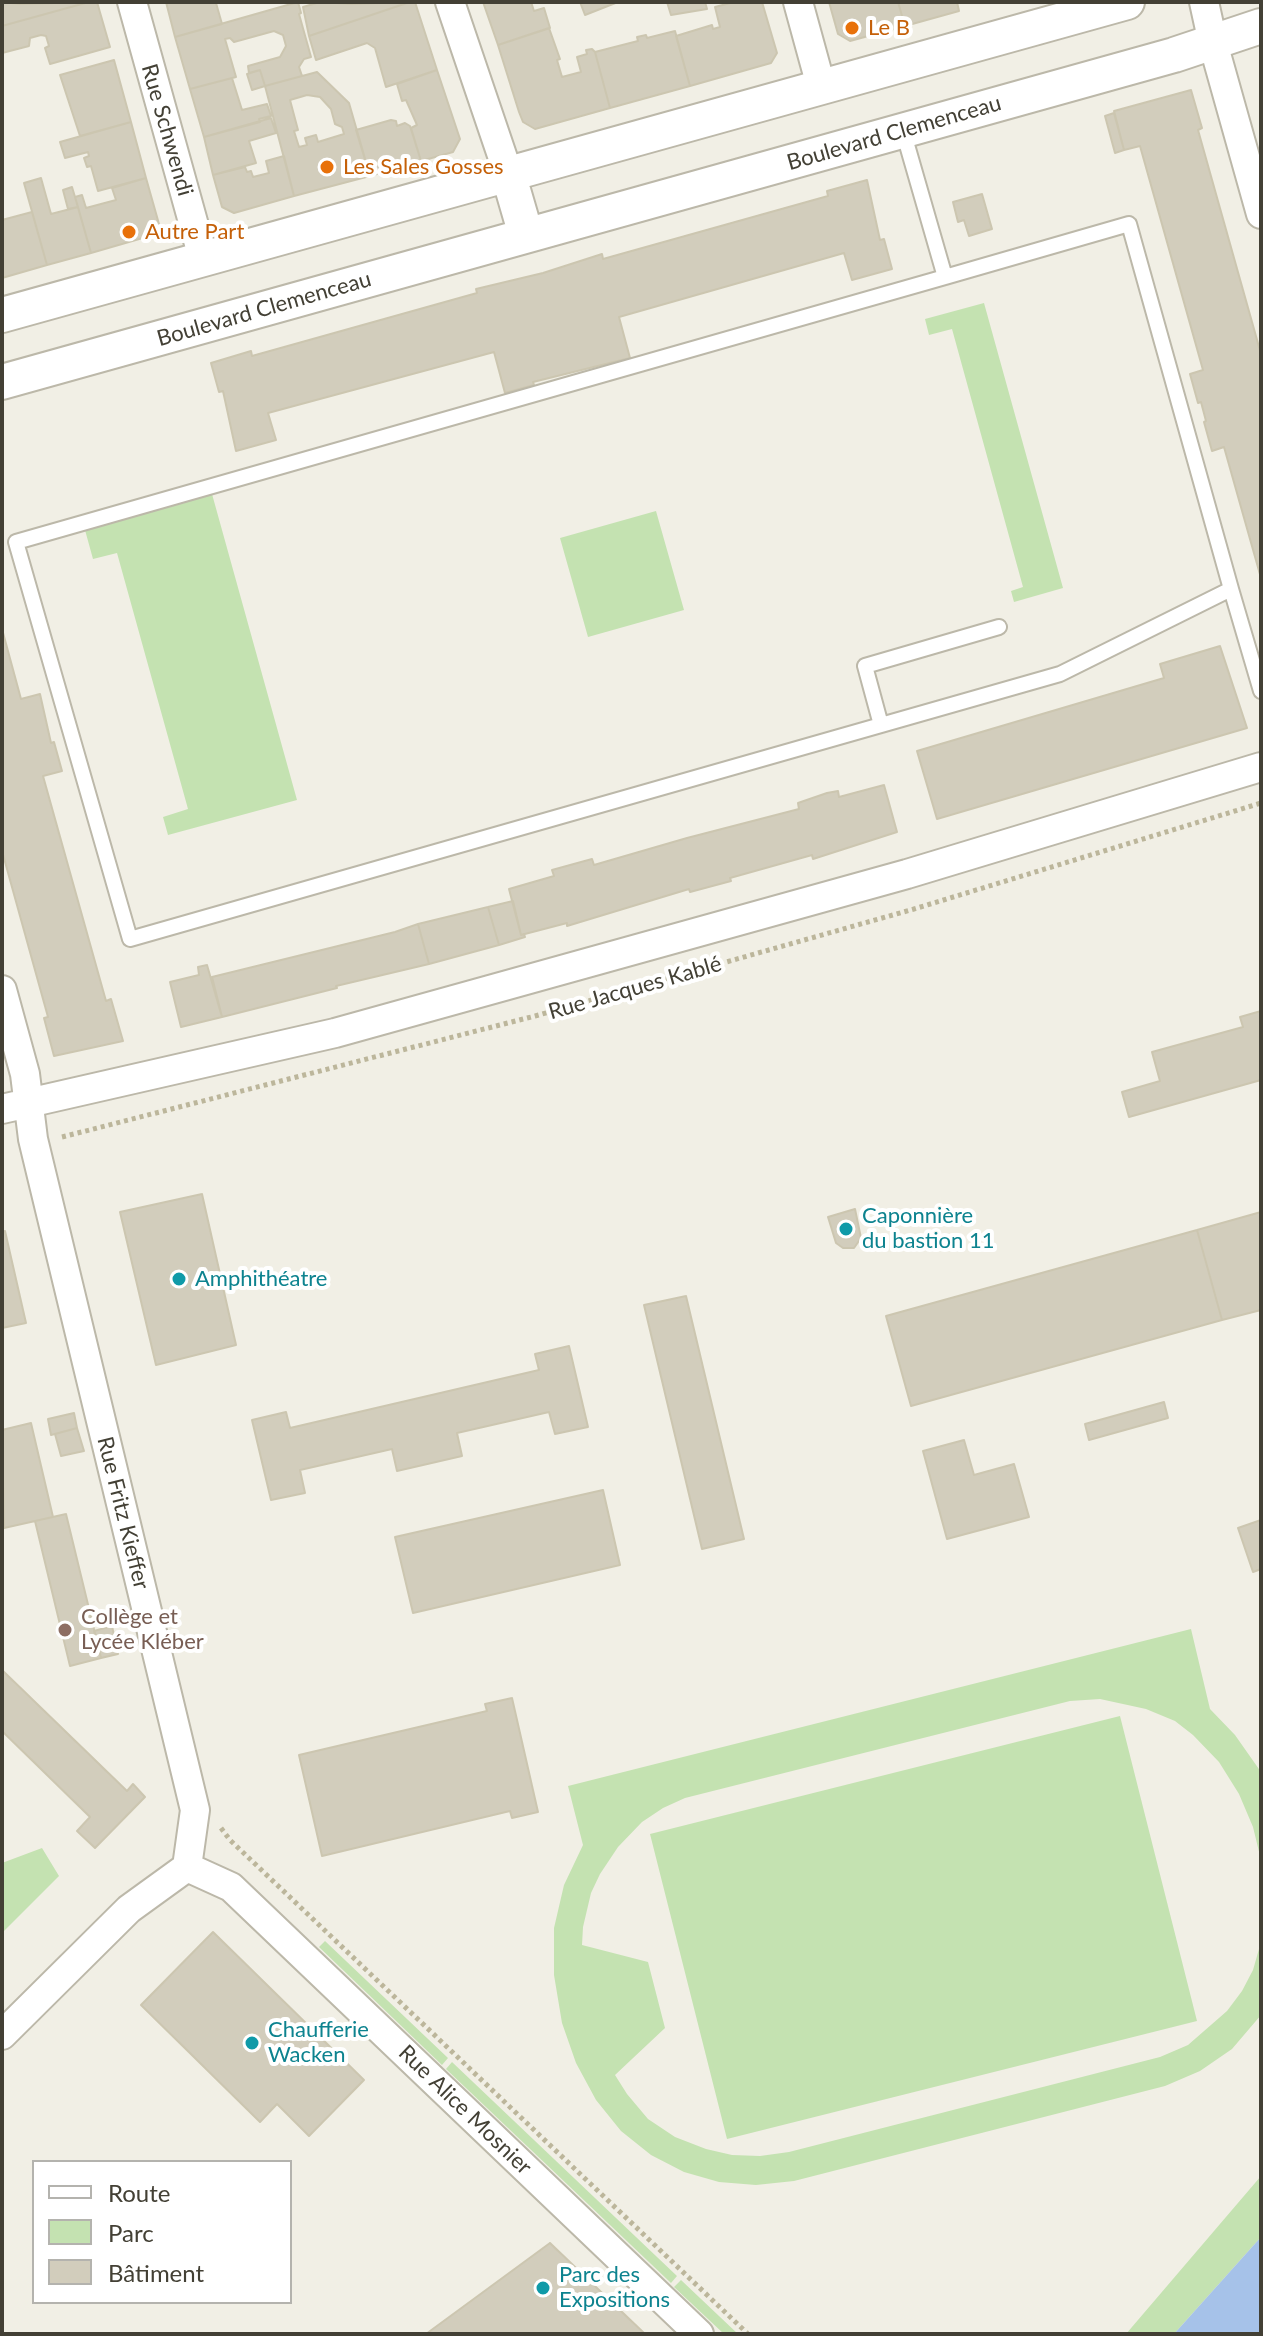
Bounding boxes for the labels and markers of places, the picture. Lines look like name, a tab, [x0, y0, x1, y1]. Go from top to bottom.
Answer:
place label: Le B	[868, 15, 910, 41]
marker: Le B	[843, 19, 861, 37]
place label: Les Sales Gosses	[343, 154, 504, 180]
marker: Les Sales Gosses	[318, 158, 336, 176]
place label: Autre Part	[145, 219, 244, 245]
marker: Autre Part	[120, 223, 138, 241]
place label: Caponnière du bastion 11	[862, 1203, 994, 1254]
marker: Caponnière du bastion 11	[837, 1220, 855, 1238]
place label: Amphithéatre	[195, 1266, 327, 1292]
marker: Amphithéatre	[170, 1270, 188, 1288]
place label: Collège et Lycée Kléber	[81, 1604, 204, 1656]
marker: Collège et Lycée Kléber	[56, 1621, 74, 1639]
place label: Chaufferie Wacken	[268, 2017, 369, 2068]
marker: Chaufferie Wacken	[243, 2034, 261, 2052]
place label: Parc des Expositions	[559, 2262, 670, 2314]
marker: Parc des Expositions	[534, 2279, 552, 2297]

